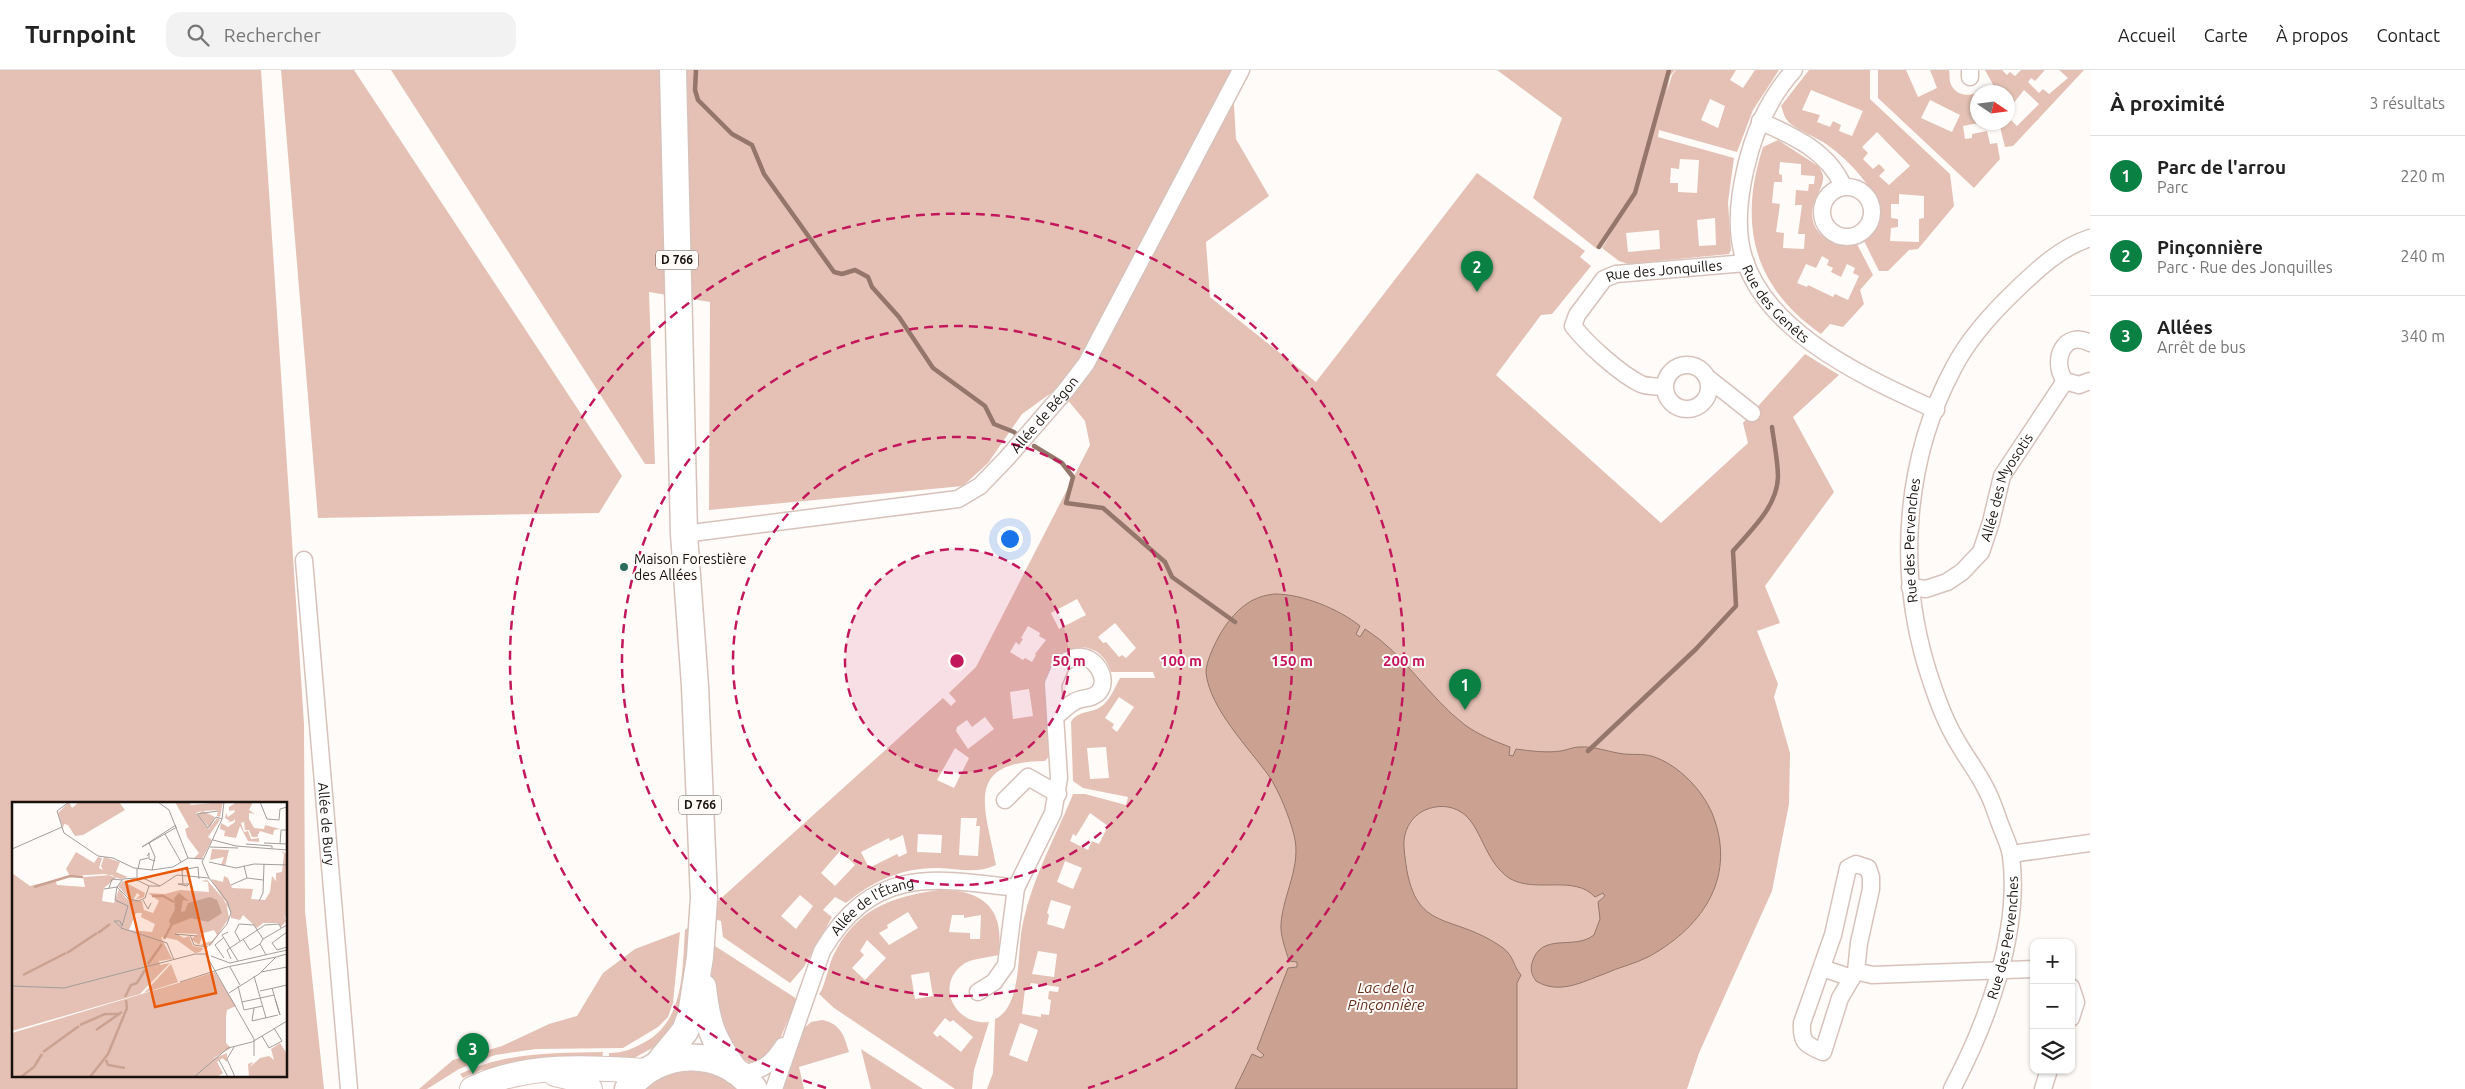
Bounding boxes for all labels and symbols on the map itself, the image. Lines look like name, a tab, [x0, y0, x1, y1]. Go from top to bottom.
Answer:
north arrow	[1970, 85, 2015, 130]
road number: D 766	[656, 250, 698, 270]
pin: 2	[1461, 251, 1493, 292]
street label: Rue des Jonquilles	[1603, 257, 1723, 285]
street label: Rue des Genêts	[1739, 262, 1812, 346]
street label: Allée de Bégon	[1007, 373, 1081, 456]
street label: Allée des Myosotis	[1977, 430, 2036, 543]
street label: Rue des Pervenches	[1901, 477, 1923, 604]
your location	[997, 526, 1023, 552]
place label: Maison Forestière des Allées	[634, 551, 747, 583]
marker: Maison Forestière des Allées	[618, 561, 630, 573]
centre of rings	[948, 652, 966, 670]
text: 50 m	[1052, 652, 1086, 669]
text: 100 m	[1160, 652, 1202, 669]
text: 150 m	[1271, 652, 1313, 669]
text: 200 m	[1383, 652, 1425, 669]
pin: 1	[1449, 669, 1481, 710]
street label: Allée de Bury	[315, 782, 338, 867]
road number: D 766	[679, 796, 721, 814]
inset map	[12, 802, 288, 1076]
street label: Allée de l'Étang	[827, 875, 915, 938]
street label: Rue des Pervenches	[1984, 876, 2021, 1001]
water label: Lac de la Pinçonnière	[1347, 979, 1425, 1013]
pin: 3	[457, 1033, 489, 1074]

